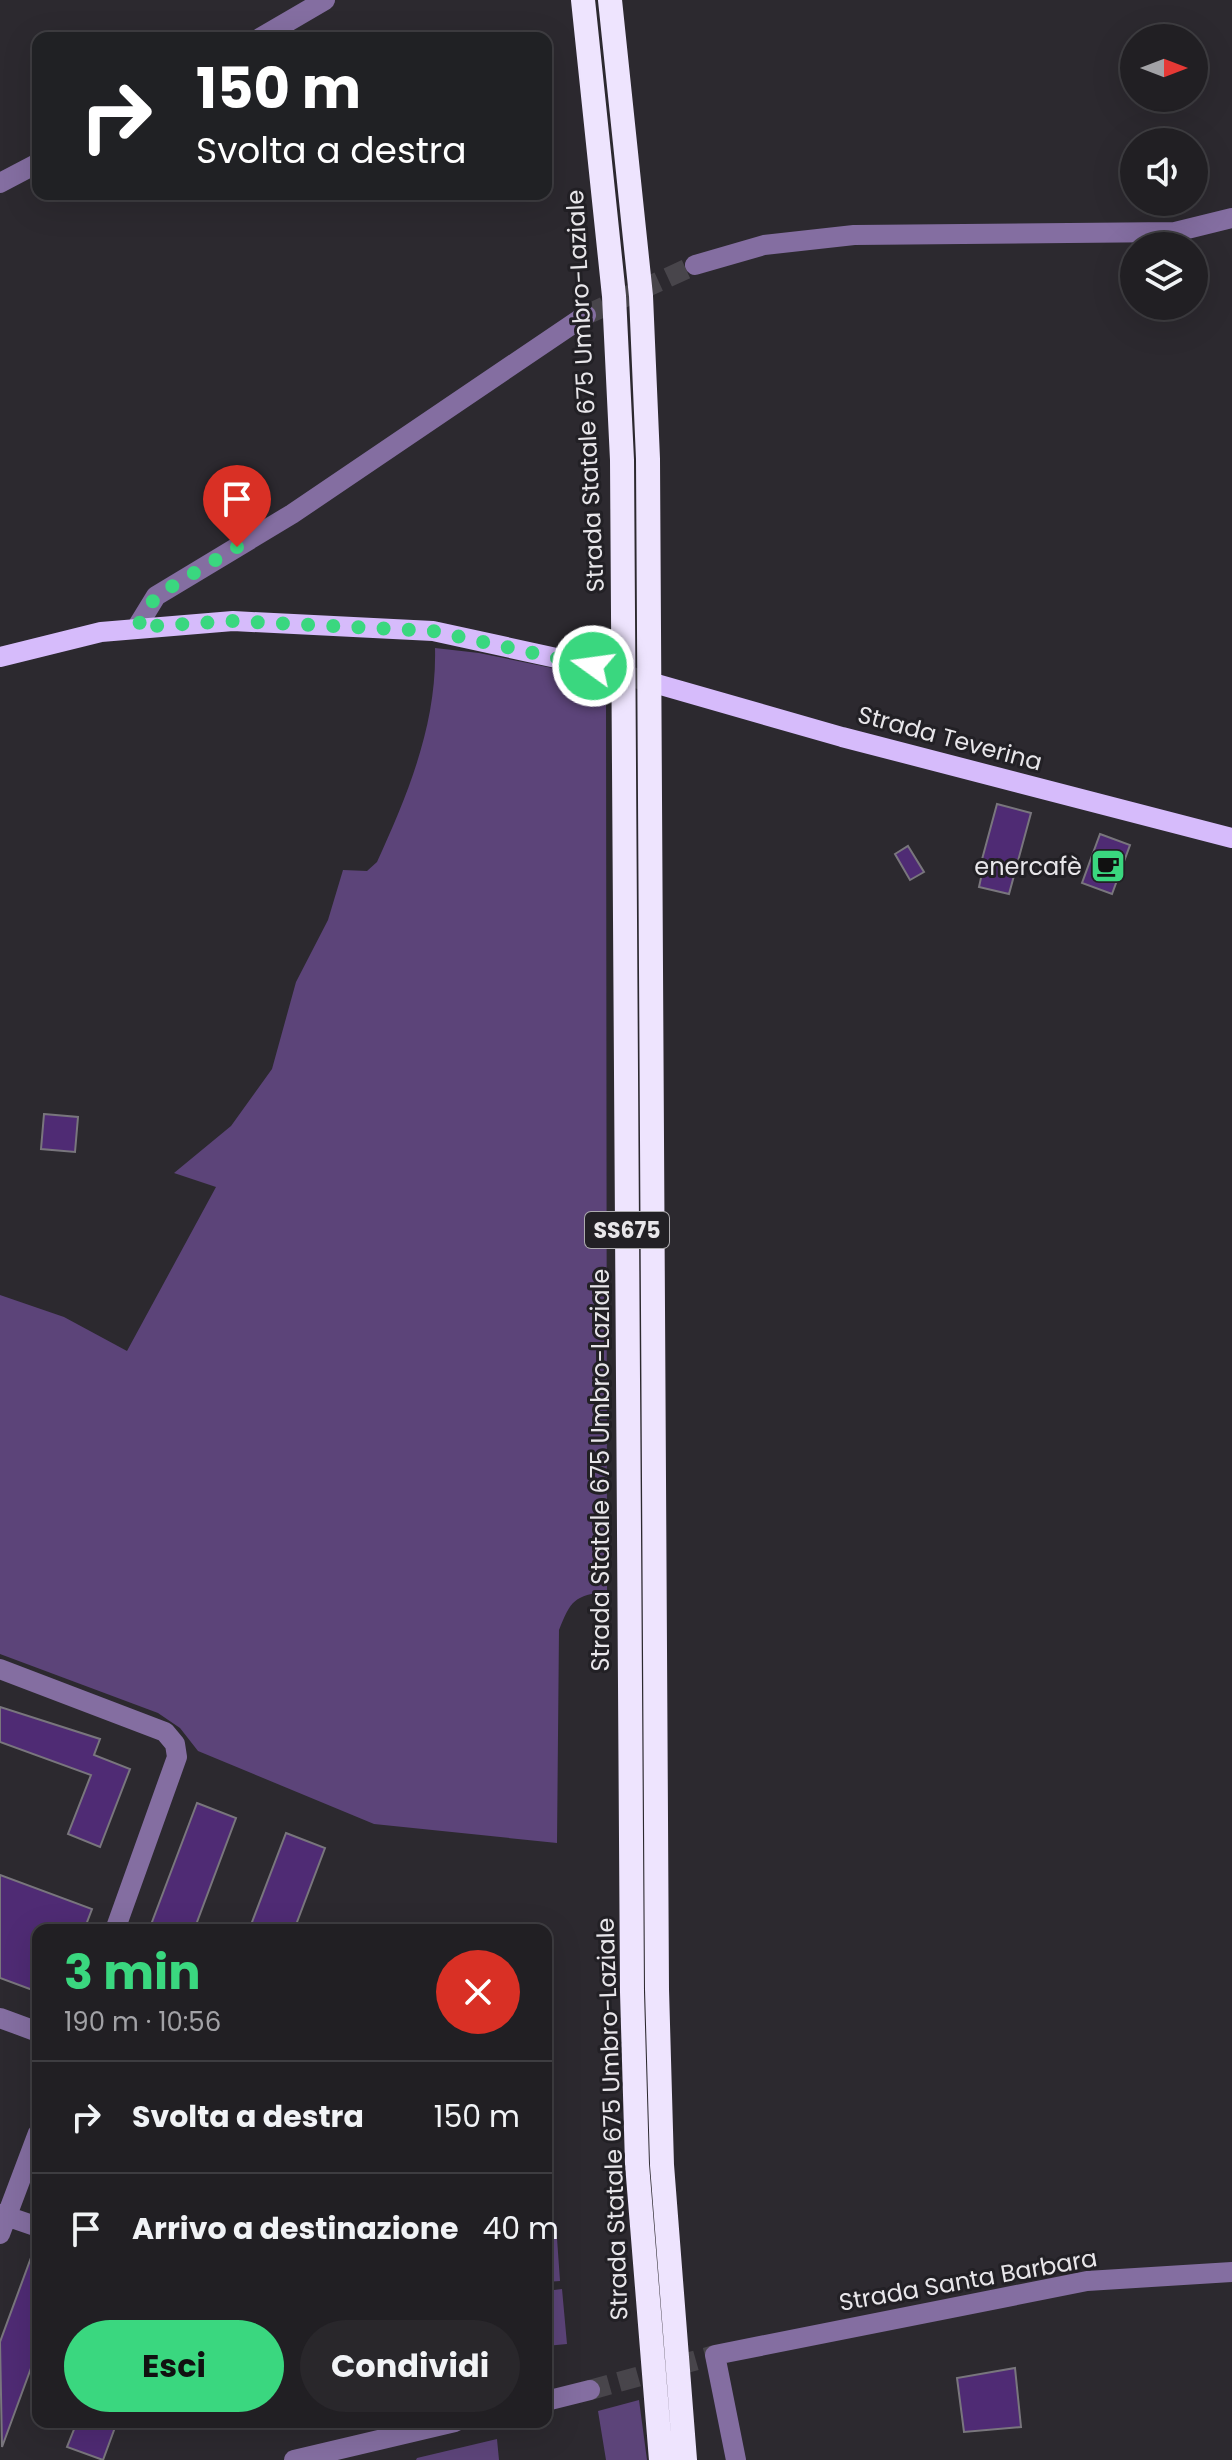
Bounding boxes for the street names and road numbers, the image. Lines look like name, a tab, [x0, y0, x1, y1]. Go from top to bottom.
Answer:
street label: Strada Statale 675 Umbro-Laziale	[558, 189, 612, 593]
street label: Strada Teverina	[854, 698, 1046, 778]
road number: SS675	[585, 1212, 669, 1248]
street label: Strada Statale 675 Umbro-Laziale	[584, 1269, 617, 1671]
street label: Strada Statale 675 Umbro-Laziale	[588, 1917, 636, 2321]
street label: Strada Santa Barbara	[836, 2241, 1100, 2319]

